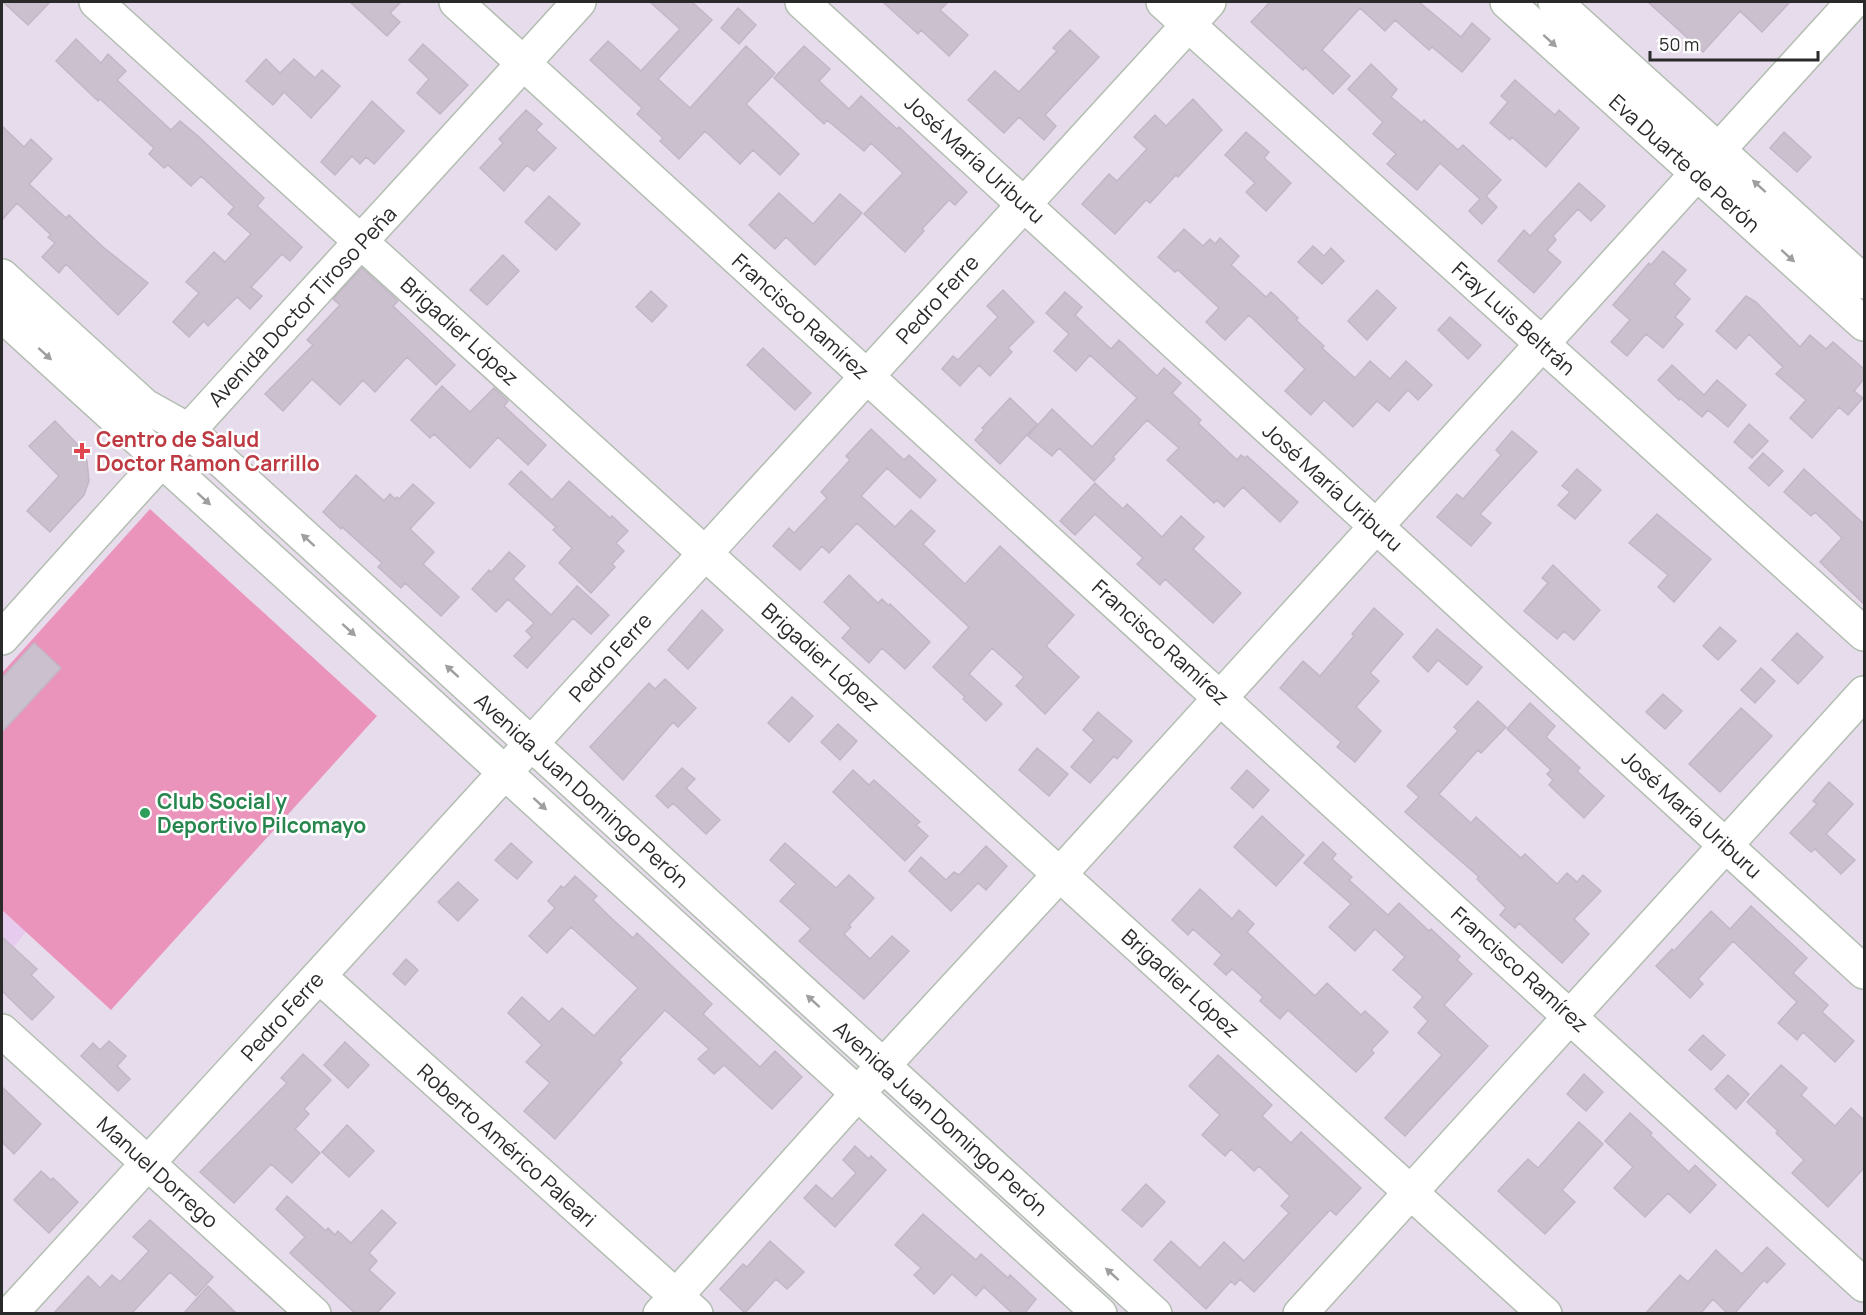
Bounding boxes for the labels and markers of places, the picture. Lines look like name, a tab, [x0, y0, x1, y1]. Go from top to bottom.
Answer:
place label: Centro de Salud Doctor Ramon Carrillo	[96, 425, 320, 477]
marker: Centro de Salud Doctor Ramon Carrillo	[73, 442, 91, 460]
place label: Club Social y Deportivo Pilcomayo	[157, 787, 366, 839]
marker: Club Social y Deportivo Pilcomayo	[138, 806, 152, 820]

